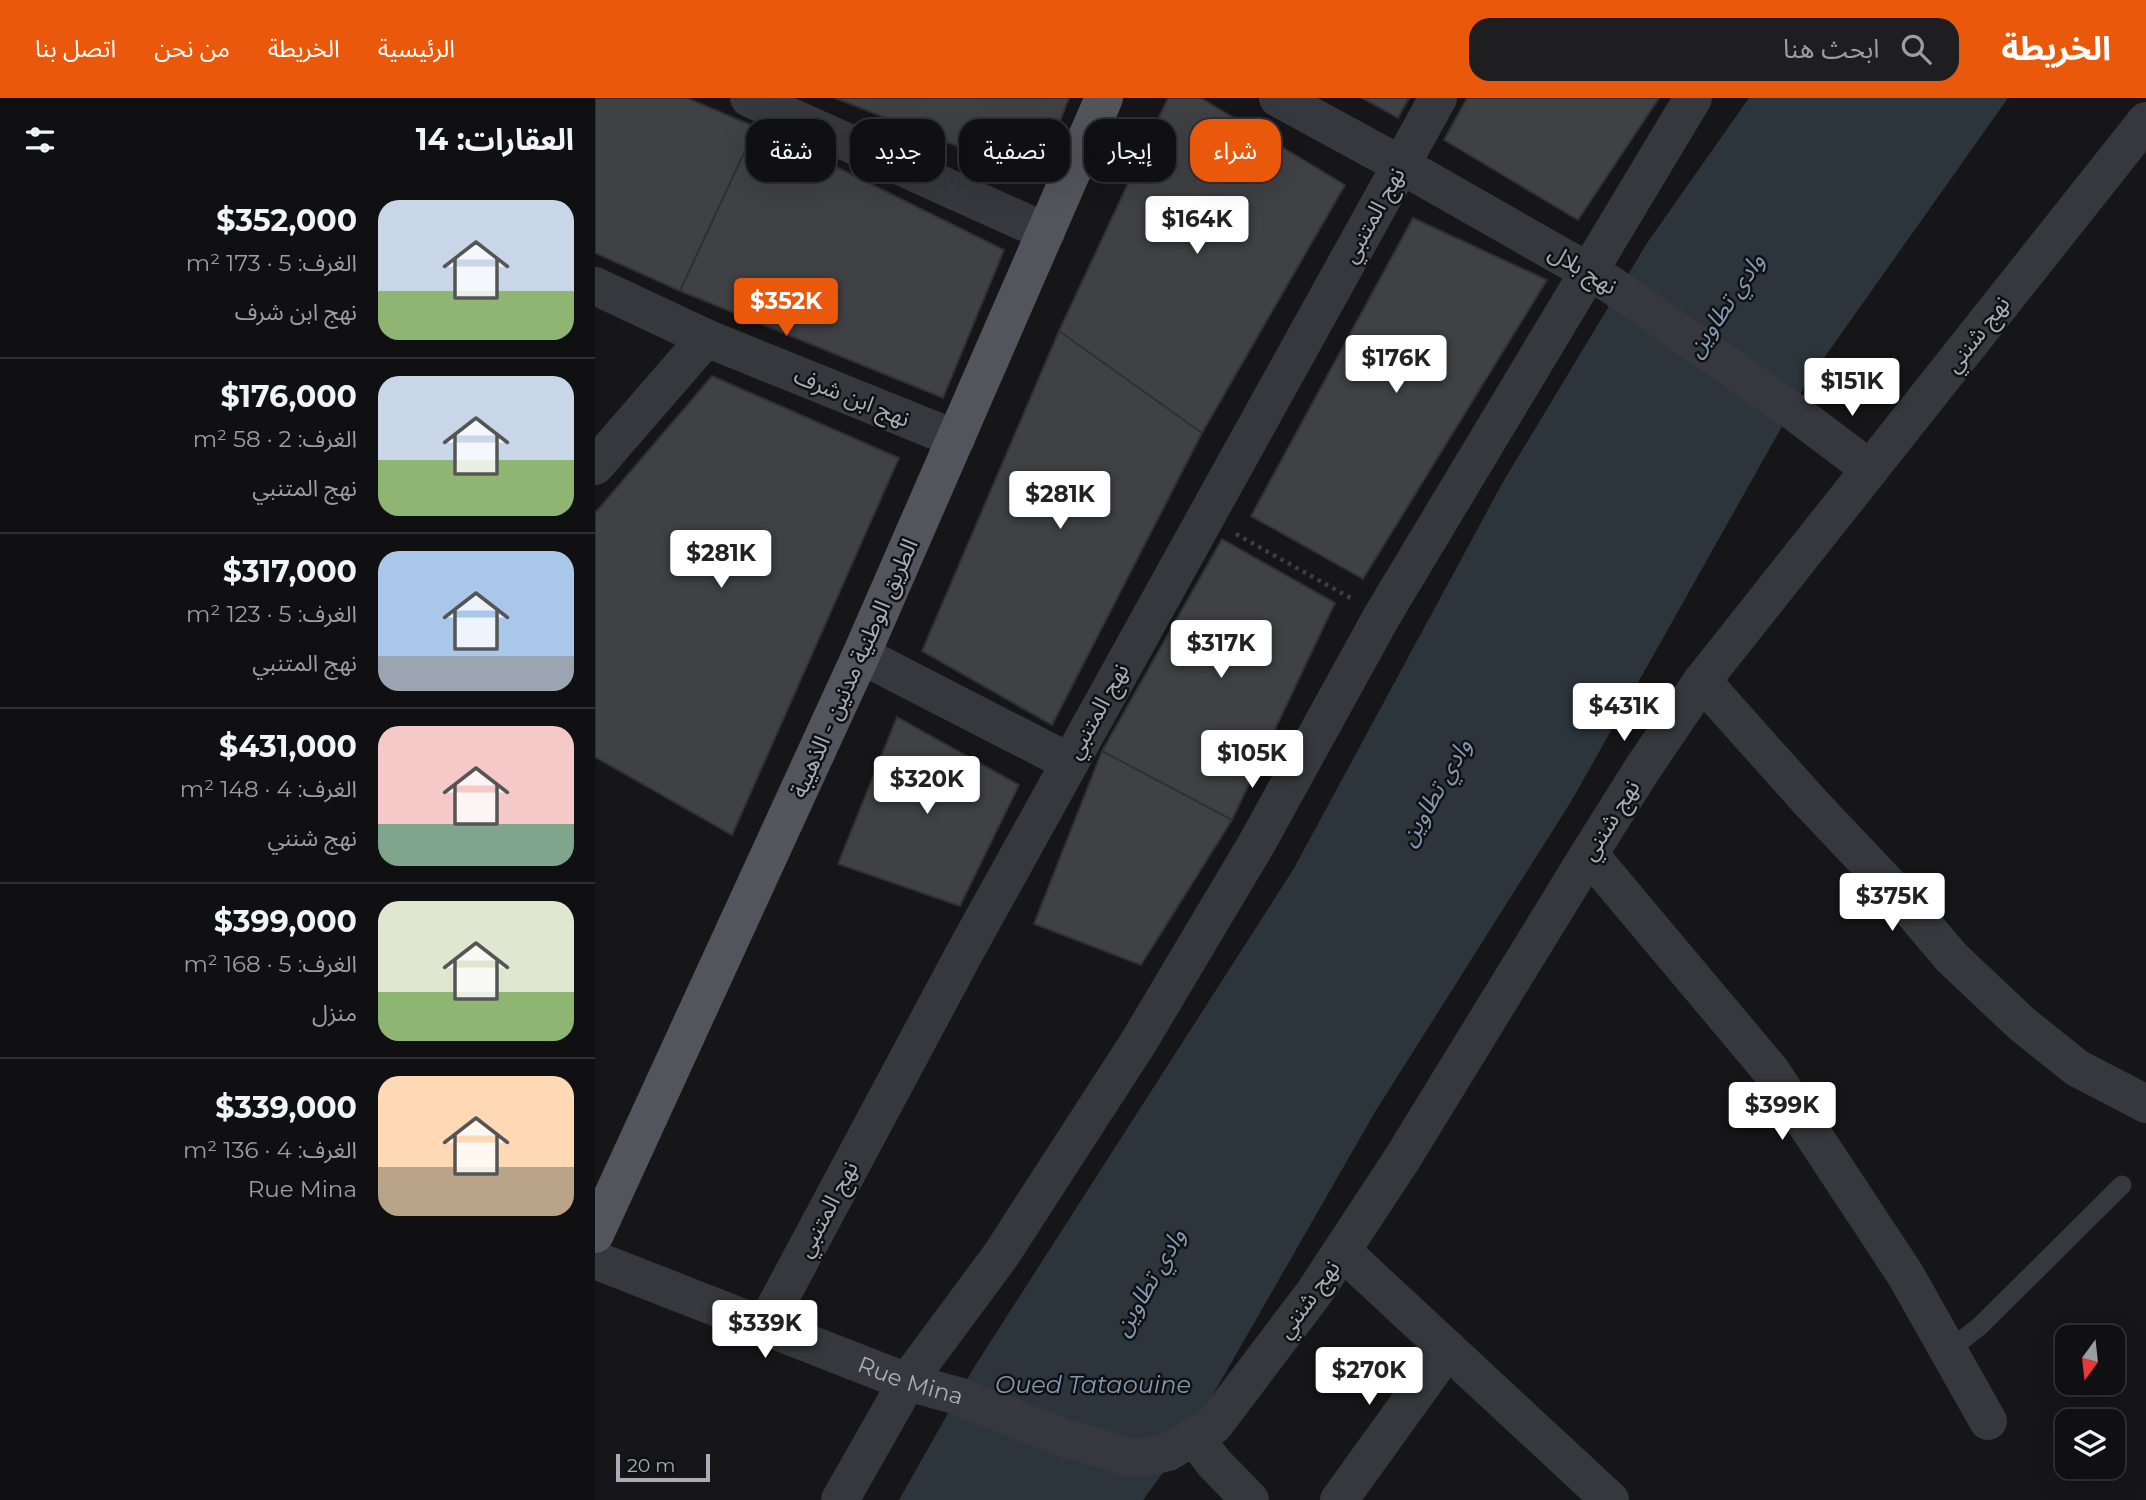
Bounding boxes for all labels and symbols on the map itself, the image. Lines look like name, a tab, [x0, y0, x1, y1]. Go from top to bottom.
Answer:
street label: نهج المتنبي	[1335, 162, 1414, 269]
pin: $164K	[1148, 197, 1246, 256]
street label: نهج بلال	[1542, 238, 1622, 303]
water label: وادي تطاوين	[1680, 247, 1774, 365]
pin: $352K	[737, 278, 835, 338]
street label: نهج شنني	[1938, 290, 2018, 380]
pin: $176K	[1347, 336, 1445, 395]
pin: $151K	[1803, 358, 1901, 418]
street label: نهج ابن شرف	[789, 361, 914, 436]
pin: $281K	[1011, 472, 1109, 531]
pin: $281K	[672, 531, 770, 590]
street label: الطريق الوطنية مدنين - الذهيبة	[784, 534, 924, 802]
pin: $317K	[1172, 620, 1270, 680]
street label: نهج المتنبي	[1059, 658, 1138, 765]
pin: $431K	[1575, 684, 1673, 743]
pin: $105K	[1203, 730, 1301, 790]
water label: وادي تطاوين	[1393, 733, 1481, 853]
pin: $320K	[878, 756, 976, 816]
street label: نهج شنني	[1574, 775, 1648, 867]
pin: $375K	[1843, 874, 1941, 933]
pin: $399K	[1733, 1082, 1831, 1142]
street label: نهج المتنبي	[790, 1156, 867, 1263]
water label: وادي تطاوين	[1107, 1223, 1195, 1343]
street label: نهج شنني	[1270, 1255, 1348, 1345]
pin: $339K	[716, 1300, 814, 1360]
north arrow	[2055, 1325, 2125, 1395]
pin: $270K	[1320, 1348, 1418, 1407]
street label: Rue Mina	[854, 1350, 966, 1411]
water label: Oued Tataouine	[995, 1370, 1191, 1399]
scale bar	[616, 1451, 711, 1483]

